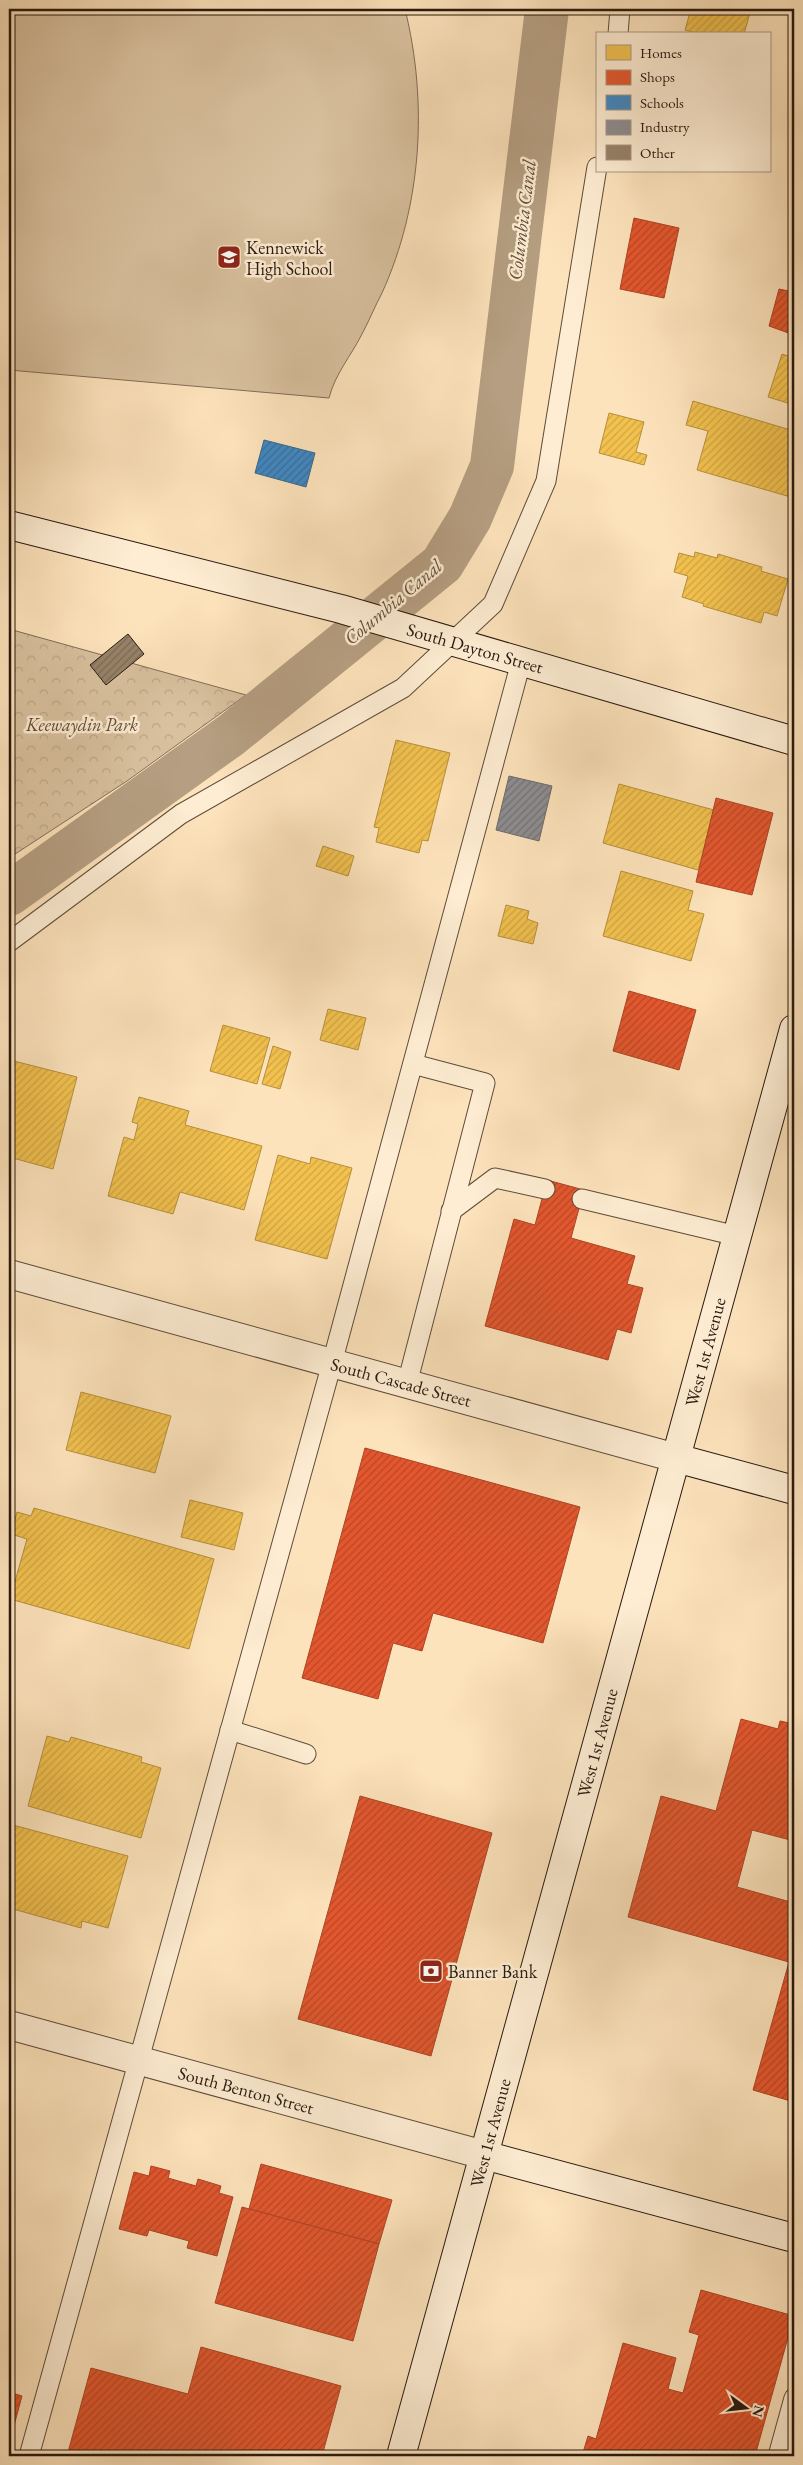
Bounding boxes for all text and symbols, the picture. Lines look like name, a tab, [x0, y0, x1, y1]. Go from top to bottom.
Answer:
legend	[596, 32, 770, 172]
text: Homes	[640, 43, 682, 62]
text: Shops	[640, 67, 675, 86]
text: Schools	[640, 93, 684, 112]
text: Industry	[640, 117, 690, 136]
text: Other	[640, 143, 675, 162]
water label: Columbia Canal	[502, 158, 542, 281]
place label: Kennewick High School	[246, 236, 333, 280]
school or university icon: Kennewick High School	[216, 244, 242, 270]
water label: Columbia Canal	[339, 553, 448, 650]
street label: South Dayton Street	[404, 618, 546, 679]
park label: Keewaydin Park	[25, 713, 138, 737]
street label: West 1st Avenue	[679, 1295, 731, 1409]
street label: South Cascade Street	[328, 1352, 474, 1412]
street label: West 1st Avenue	[571, 1686, 623, 1800]
bank icon: Banner Bank	[418, 1958, 444, 1984]
place label: Banner Bank	[448, 1960, 538, 1983]
street label: South Benton Street	[176, 2061, 317, 2119]
street label: West 1st Avenue	[464, 2076, 516, 2190]
north arrow	[720, 2382, 770, 2432]
text: N	[748, 2404, 769, 2420]

